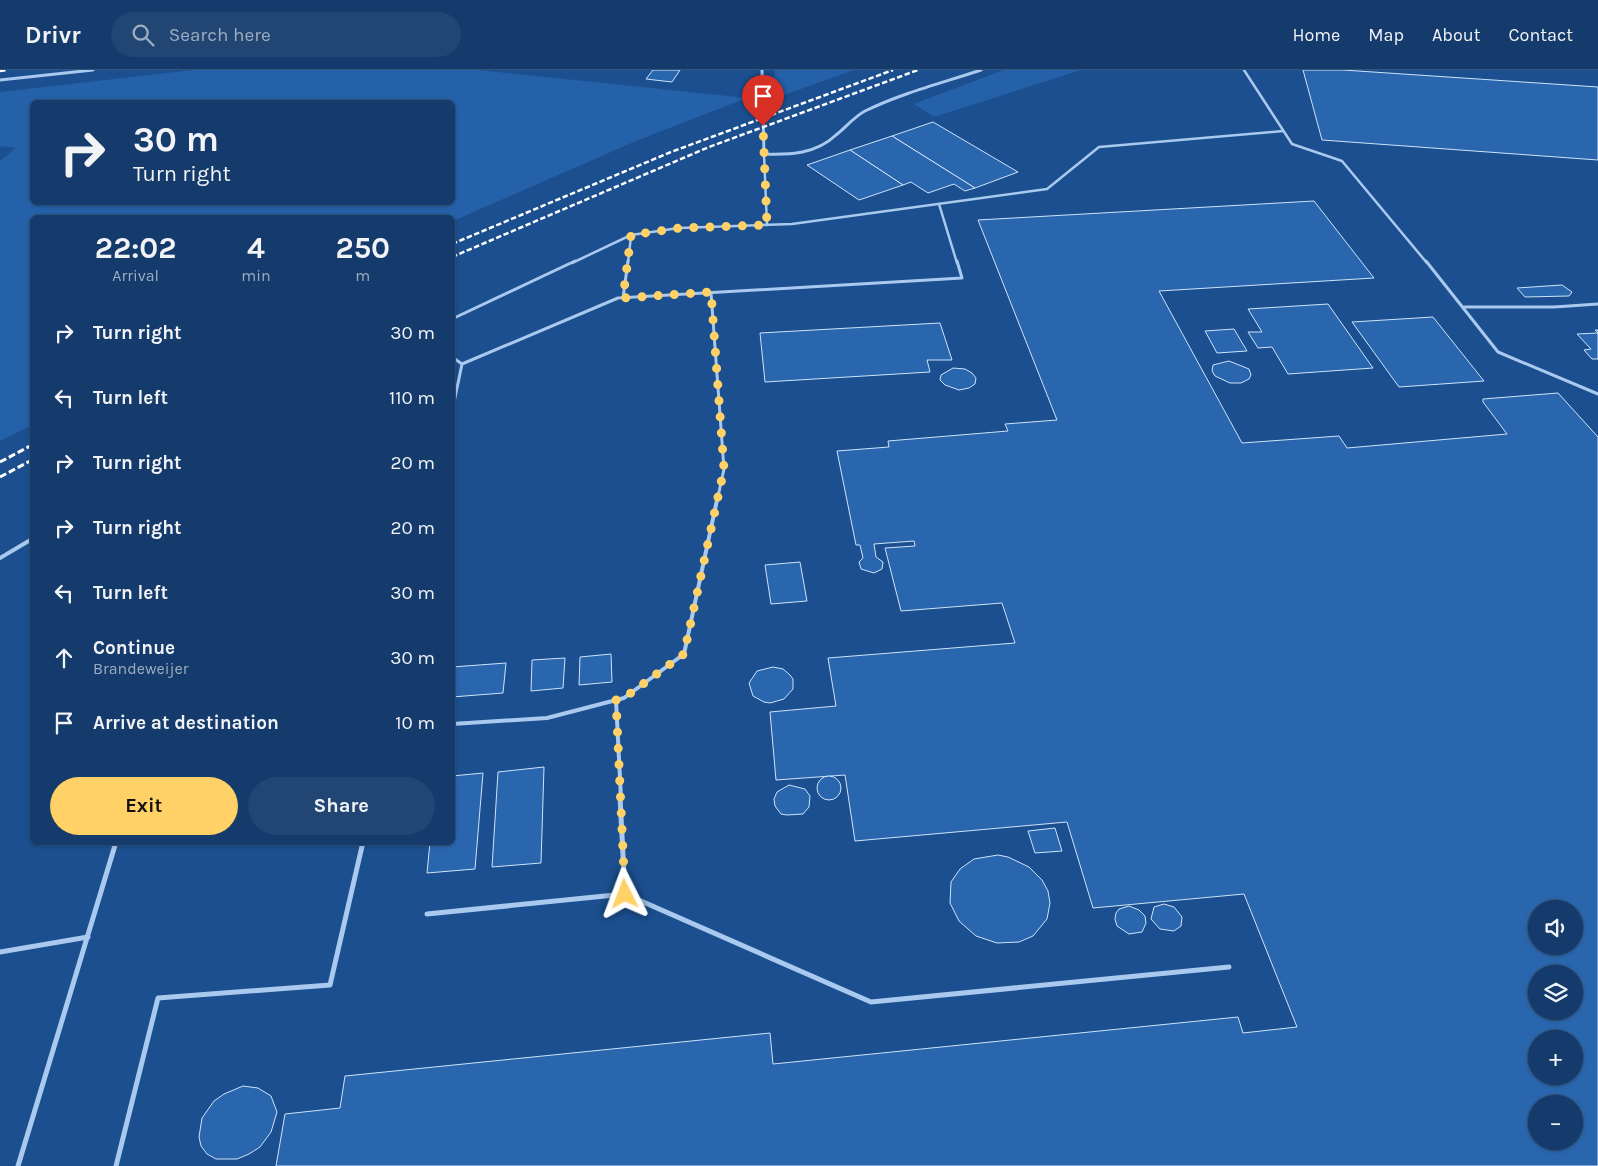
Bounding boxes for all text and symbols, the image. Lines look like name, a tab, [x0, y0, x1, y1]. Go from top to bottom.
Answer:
search box	[111, 12, 461, 57]
text: Drivr	[25, 21, 81, 49]
icon: search	[129, 21, 157, 49]
text: Search here	[169, 24, 271, 46]
text: Home	[1292, 24, 1340, 46]
text: Map	[1368, 24, 1404, 46]
text: About	[1432, 24, 1481, 46]
text: Contact	[1509, 24, 1573, 46]
pin	[742, 75, 784, 126]
icon: arrive	[749, 82, 777, 110]
text: 30 m	[133, 119, 219, 160]
icon: right	[50, 120, 115, 185]
text: Turn right	[133, 161, 231, 187]
text: 22:02	[95, 230, 176, 266]
text: 4	[247, 230, 265, 266]
text: 250	[336, 230, 390, 266]
text: Arrival	[112, 266, 159, 285]
text: min	[241, 266, 271, 285]
text: m	[355, 266, 370, 285]
icon: right	[50, 319, 78, 347]
text: Turn right	[93, 322, 182, 344]
text: 30 m	[390, 322, 435, 344]
icon: left	[50, 384, 78, 412]
text: Turn left	[93, 387, 168, 409]
text: 110 m	[389, 387, 435, 409]
icon: right	[50, 449, 78, 477]
text: Turn right	[93, 452, 182, 474]
text: 20 m	[390, 452, 435, 474]
icon: right	[50, 514, 78, 542]
text: Turn right	[93, 517, 182, 539]
text: 20 m	[390, 517, 435, 539]
icon: left	[50, 579, 78, 607]
text: Turn left	[93, 582, 168, 604]
text: 30 m	[390, 582, 435, 604]
text: Continue	[93, 637, 175, 659]
icon: ahead	[50, 644, 78, 672]
text: 30 m	[390, 647, 435, 669]
text: Brandeweijer	[93, 659, 188, 678]
icon: arrive	[50, 709, 78, 737]
text: Arrive at destination	[93, 712, 279, 734]
text: 10 m	[395, 712, 435, 734]
button: Exit	[50, 777, 238, 835]
button: Share	[248, 777, 435, 835]
position arrow	[598, 867, 650, 919]
map controls	[1528, 900, 1583, 1150]
button: sound	[1528, 900, 1583, 955]
button: layers	[1528, 965, 1583, 1020]
button: +	[1528, 1030, 1583, 1085]
button: −	[1528, 1095, 1583, 1150]

